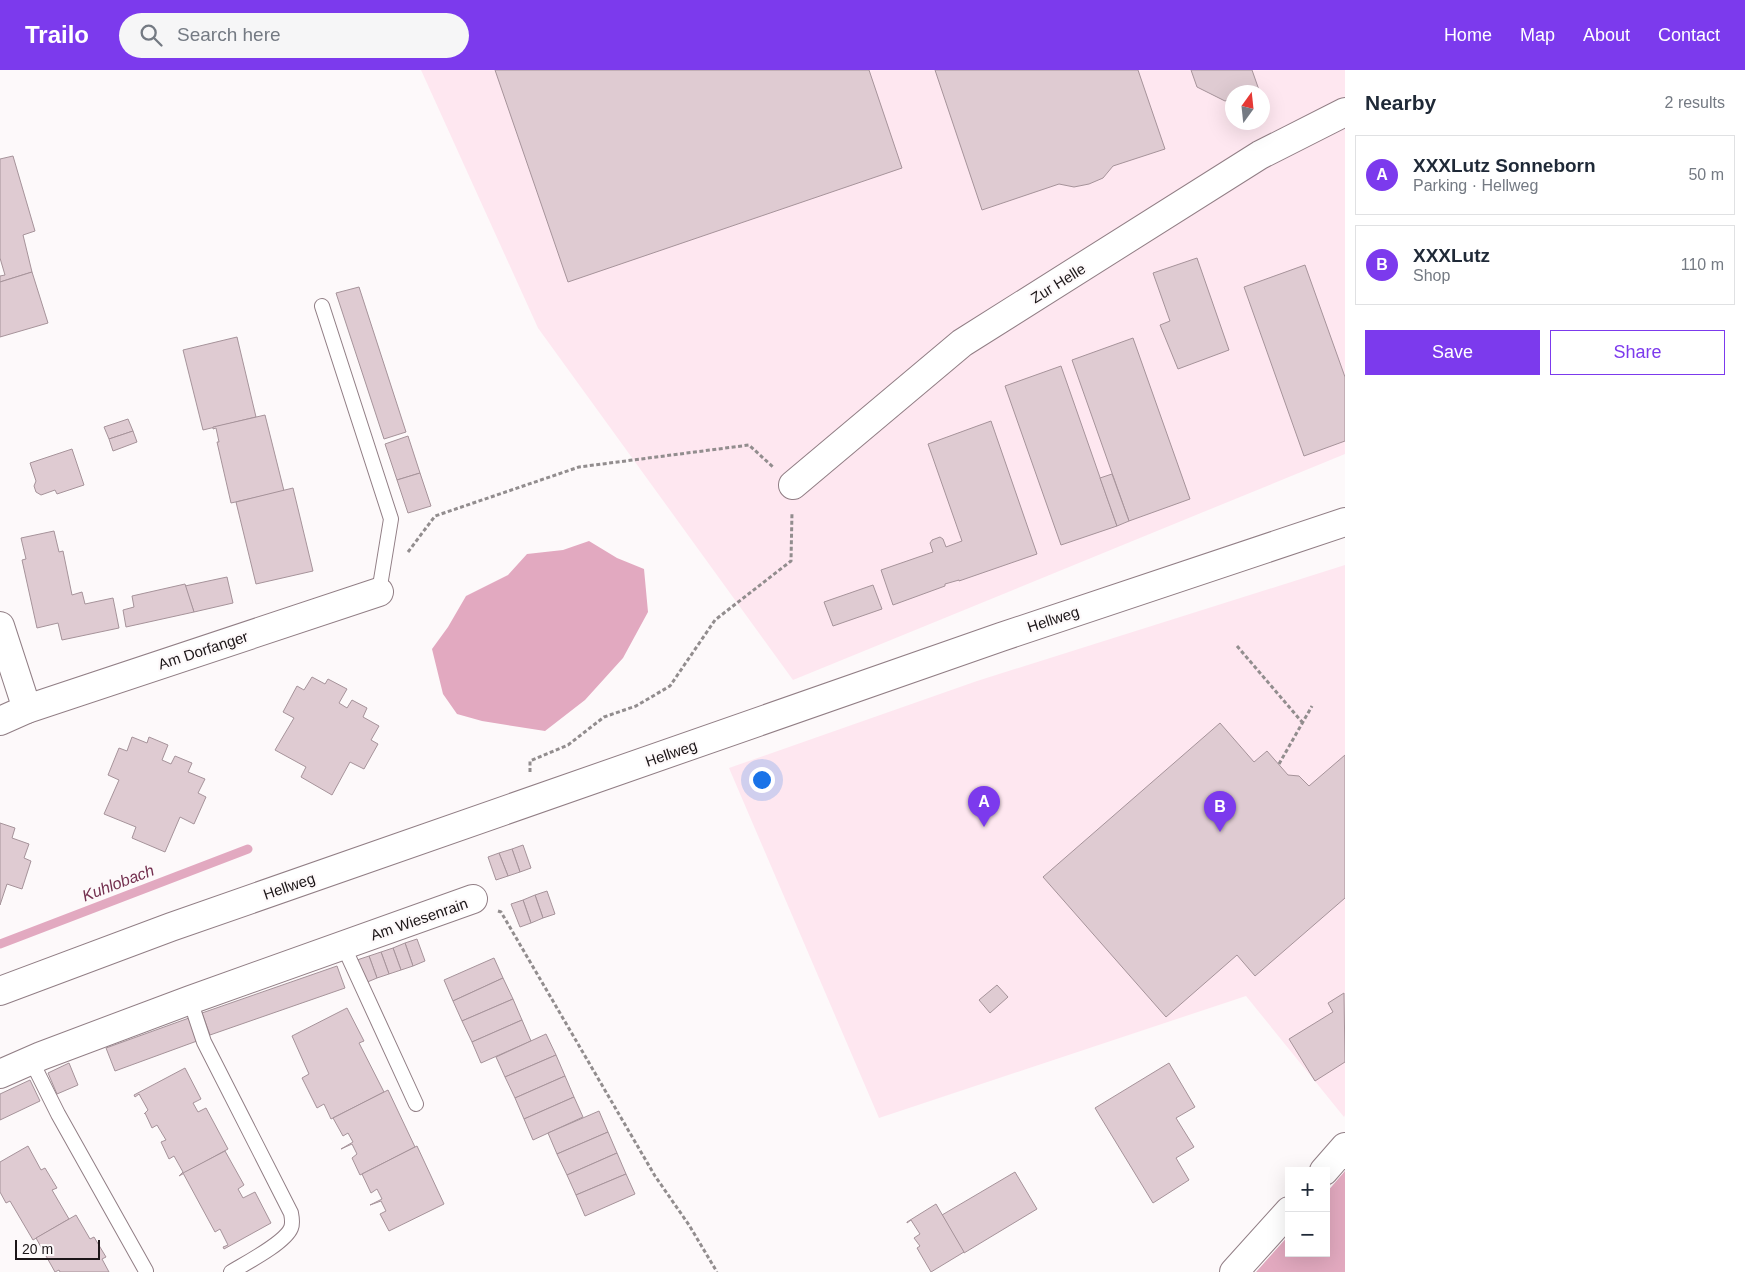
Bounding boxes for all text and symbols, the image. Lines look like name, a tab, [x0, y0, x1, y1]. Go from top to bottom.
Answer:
search box	[119, 13, 469, 58]
text: Trailo	[25, 21, 89, 48]
icon: search	[137, 21, 165, 49]
text: Search here	[177, 24, 281, 45]
text: Home	[1444, 25, 1492, 45]
text: Map	[1520, 25, 1555, 45]
text: About	[1583, 25, 1630, 45]
text: Contact	[1658, 25, 1720, 45]
north arrow	[1225, 85, 1270, 130]
text: Nearby	[1365, 91, 1436, 114]
text: 2 results	[1665, 94, 1725, 111]
text: XXXLutz Sonneborn	[1413, 155, 1596, 176]
text: A	[1376, 166, 1388, 183]
text: 50 m	[1688, 166, 1724, 183]
text: Parking · Hellweg	[1413, 177, 1538, 194]
text: XXXLutz	[1413, 245, 1490, 266]
text: B	[1376, 256, 1388, 273]
text: 110 m	[1681, 256, 1724, 273]
street label: Zur Helle	[1028, 260, 1088, 306]
text: Shop	[1413, 267, 1450, 284]
button: Save	[1365, 330, 1540, 375]
button: Share	[1550, 330, 1725, 375]
street label: Hellweg	[1025, 603, 1081, 635]
street label: Am Dorfanger	[156, 627, 250, 673]
street label: Hellweg	[643, 736, 699, 770]
your location	[749, 767, 775, 793]
pin: A	[968, 786, 1000, 827]
pin: B	[1204, 791, 1236, 832]
water label: Kuhlobach	[80, 861, 156, 904]
street label: Hellweg	[261, 869, 317, 903]
street label: Am Wiesenrain	[368, 894, 470, 944]
map controls	[1285, 1167, 1330, 1257]
button: +	[1285, 1167, 1330, 1212]
button: −	[1285, 1212, 1330, 1257]
scale bar	[15, 1237, 100, 1260]
text: 20 m	[22, 1241, 53, 1257]

